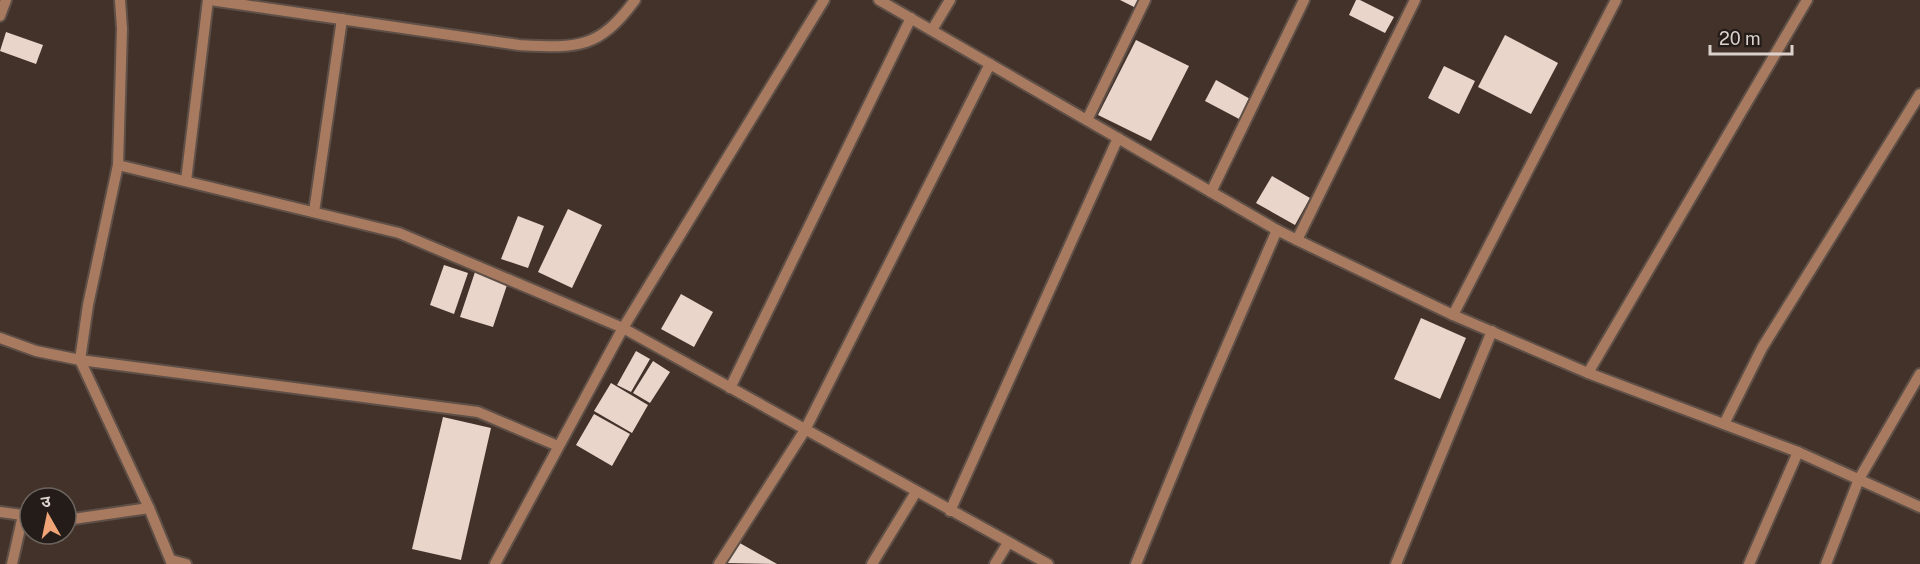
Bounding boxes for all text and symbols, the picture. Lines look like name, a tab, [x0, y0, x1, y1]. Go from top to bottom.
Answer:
scale bar	[1710, 18, 1792, 56]
text: 20 m	[1719, 28, 1761, 49]
north arrow	[18, 486, 78, 546]
text: उ	[40, 491, 52, 512]

